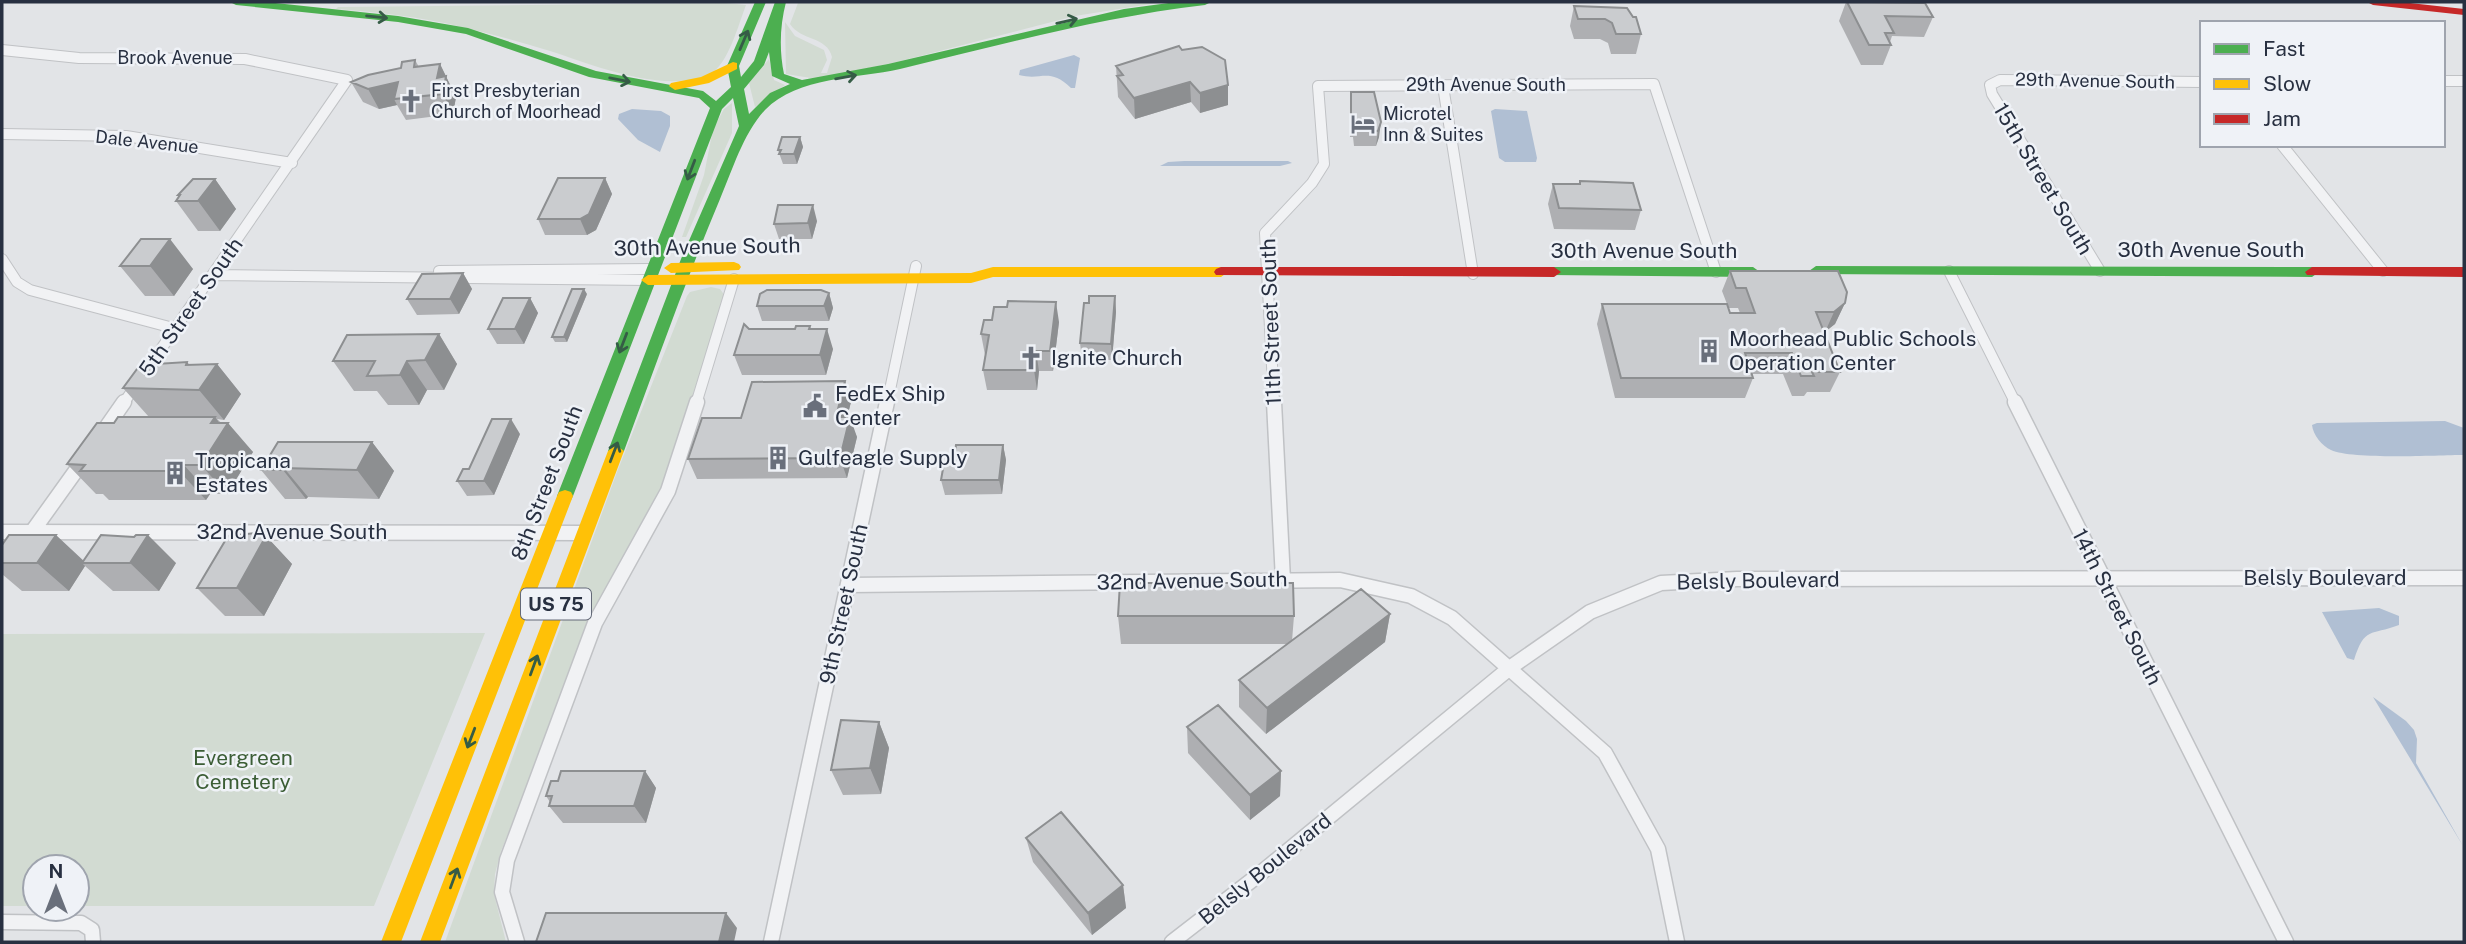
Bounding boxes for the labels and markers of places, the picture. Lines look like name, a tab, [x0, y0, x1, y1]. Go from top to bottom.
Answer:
place label: First Presbyterian Church of Moorhead	[431, 80, 601, 122]
church icon: First Presbyterian Church of Moorhead	[397, 87, 425, 115]
place label: Microtel Inn & Suites	[1383, 103, 1483, 145]
hotel icon: Microtel Inn & Suites	[1349, 110, 1377, 138]
place label: Moorhead Public Schools Operation Center	[1729, 326, 1976, 375]
building icon: Moorhead Public Schools Operation Center	[1695, 337, 1723, 365]
church icon: Ignite Church	[1017, 344, 1045, 372]
place label: Ignite Church	[1051, 345, 1182, 370]
place label: FedEx Ship Center	[835, 381, 945, 430]
public building icon: FedEx Ship Center	[801, 392, 829, 420]
building icon: Gulfeagle Supply	[764, 444, 792, 472]
place label: Gulfeagle Supply	[798, 445, 968, 470]
place label: Tropicana Estates	[195, 448, 291, 497]
building icon: Tropicana Estates	[161, 459, 189, 487]

